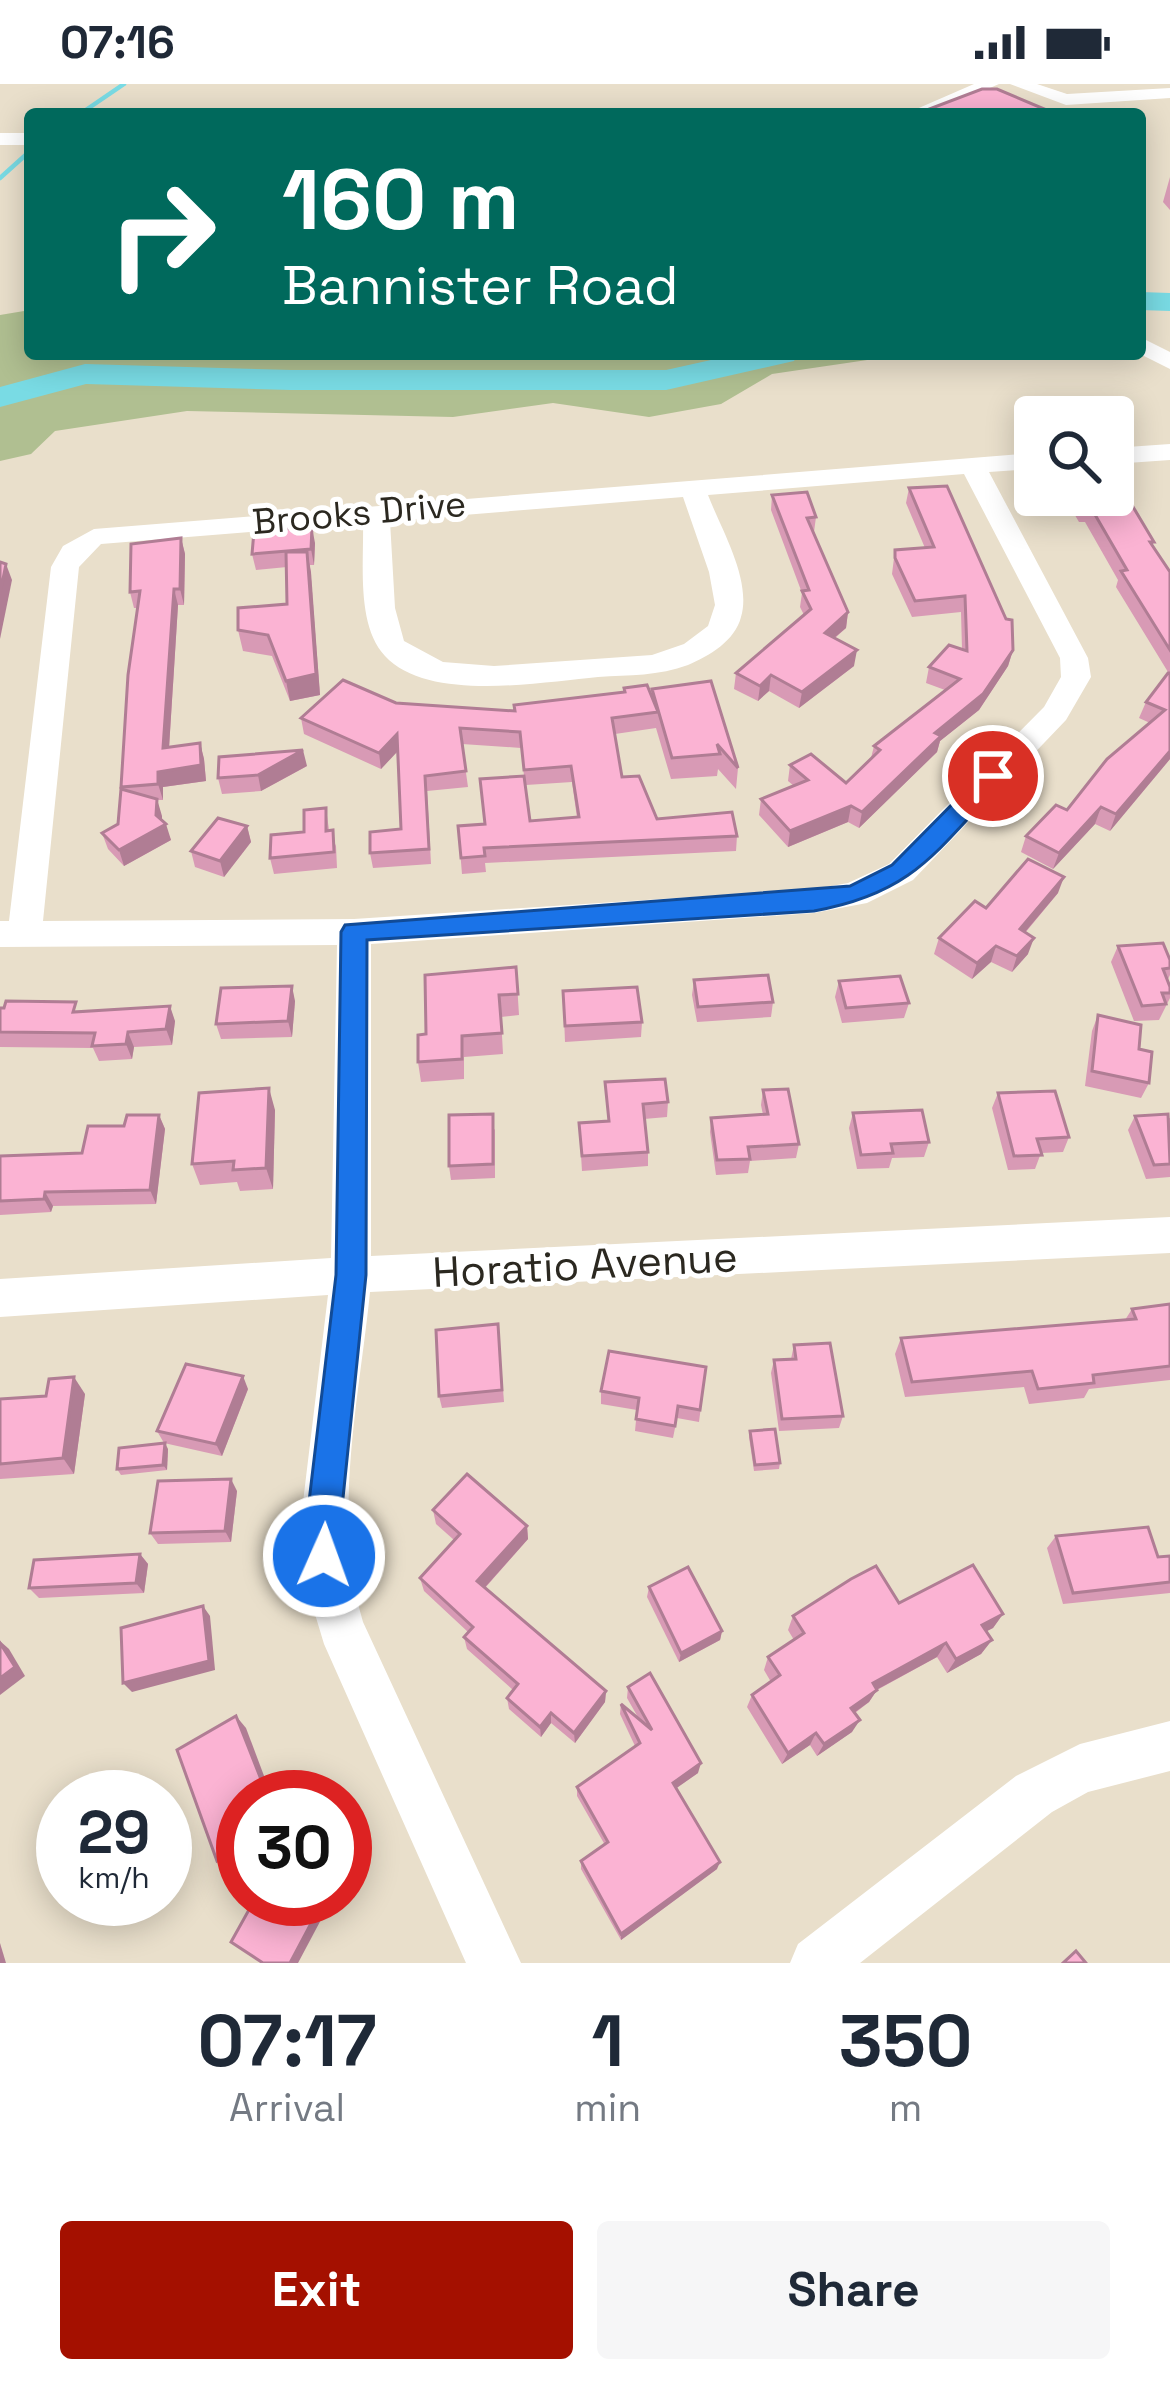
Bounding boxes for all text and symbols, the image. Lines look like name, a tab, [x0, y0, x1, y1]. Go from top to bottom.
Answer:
text: 07:16	[60, 14, 175, 71]
text: 160 m	[282, 146, 519, 254]
icon: right	[84, 156, 240, 312]
text: Bannister Road	[282, 251, 679, 320]
map controls	[1014, 396, 1134, 516]
button: search	[1014, 396, 1134, 516]
street label: Brooks Drive	[250, 481, 468, 545]
pin	[942, 725, 1044, 827]
icon: arrive	[960, 743, 1026, 809]
street label: Horatio Avenue	[431, 1230, 739, 1299]
position arrow	[261, 1493, 387, 1619]
speed limit sign: 30	[216, 1770, 372, 1926]
text: 29	[78, 1794, 150, 1871]
text: km/h	[78, 1858, 150, 1897]
text: 07:17	[198, 1995, 377, 2087]
text: 1	[591, 1995, 624, 2087]
text: 350	[839, 1995, 972, 2087]
text: Arrival	[229, 2083, 345, 2132]
text: min	[574, 2083, 641, 2132]
text: m	[889, 2083, 922, 2132]
button: Exit	[60, 2221, 573, 2359]
button: Share	[597, 2221, 1110, 2359]

